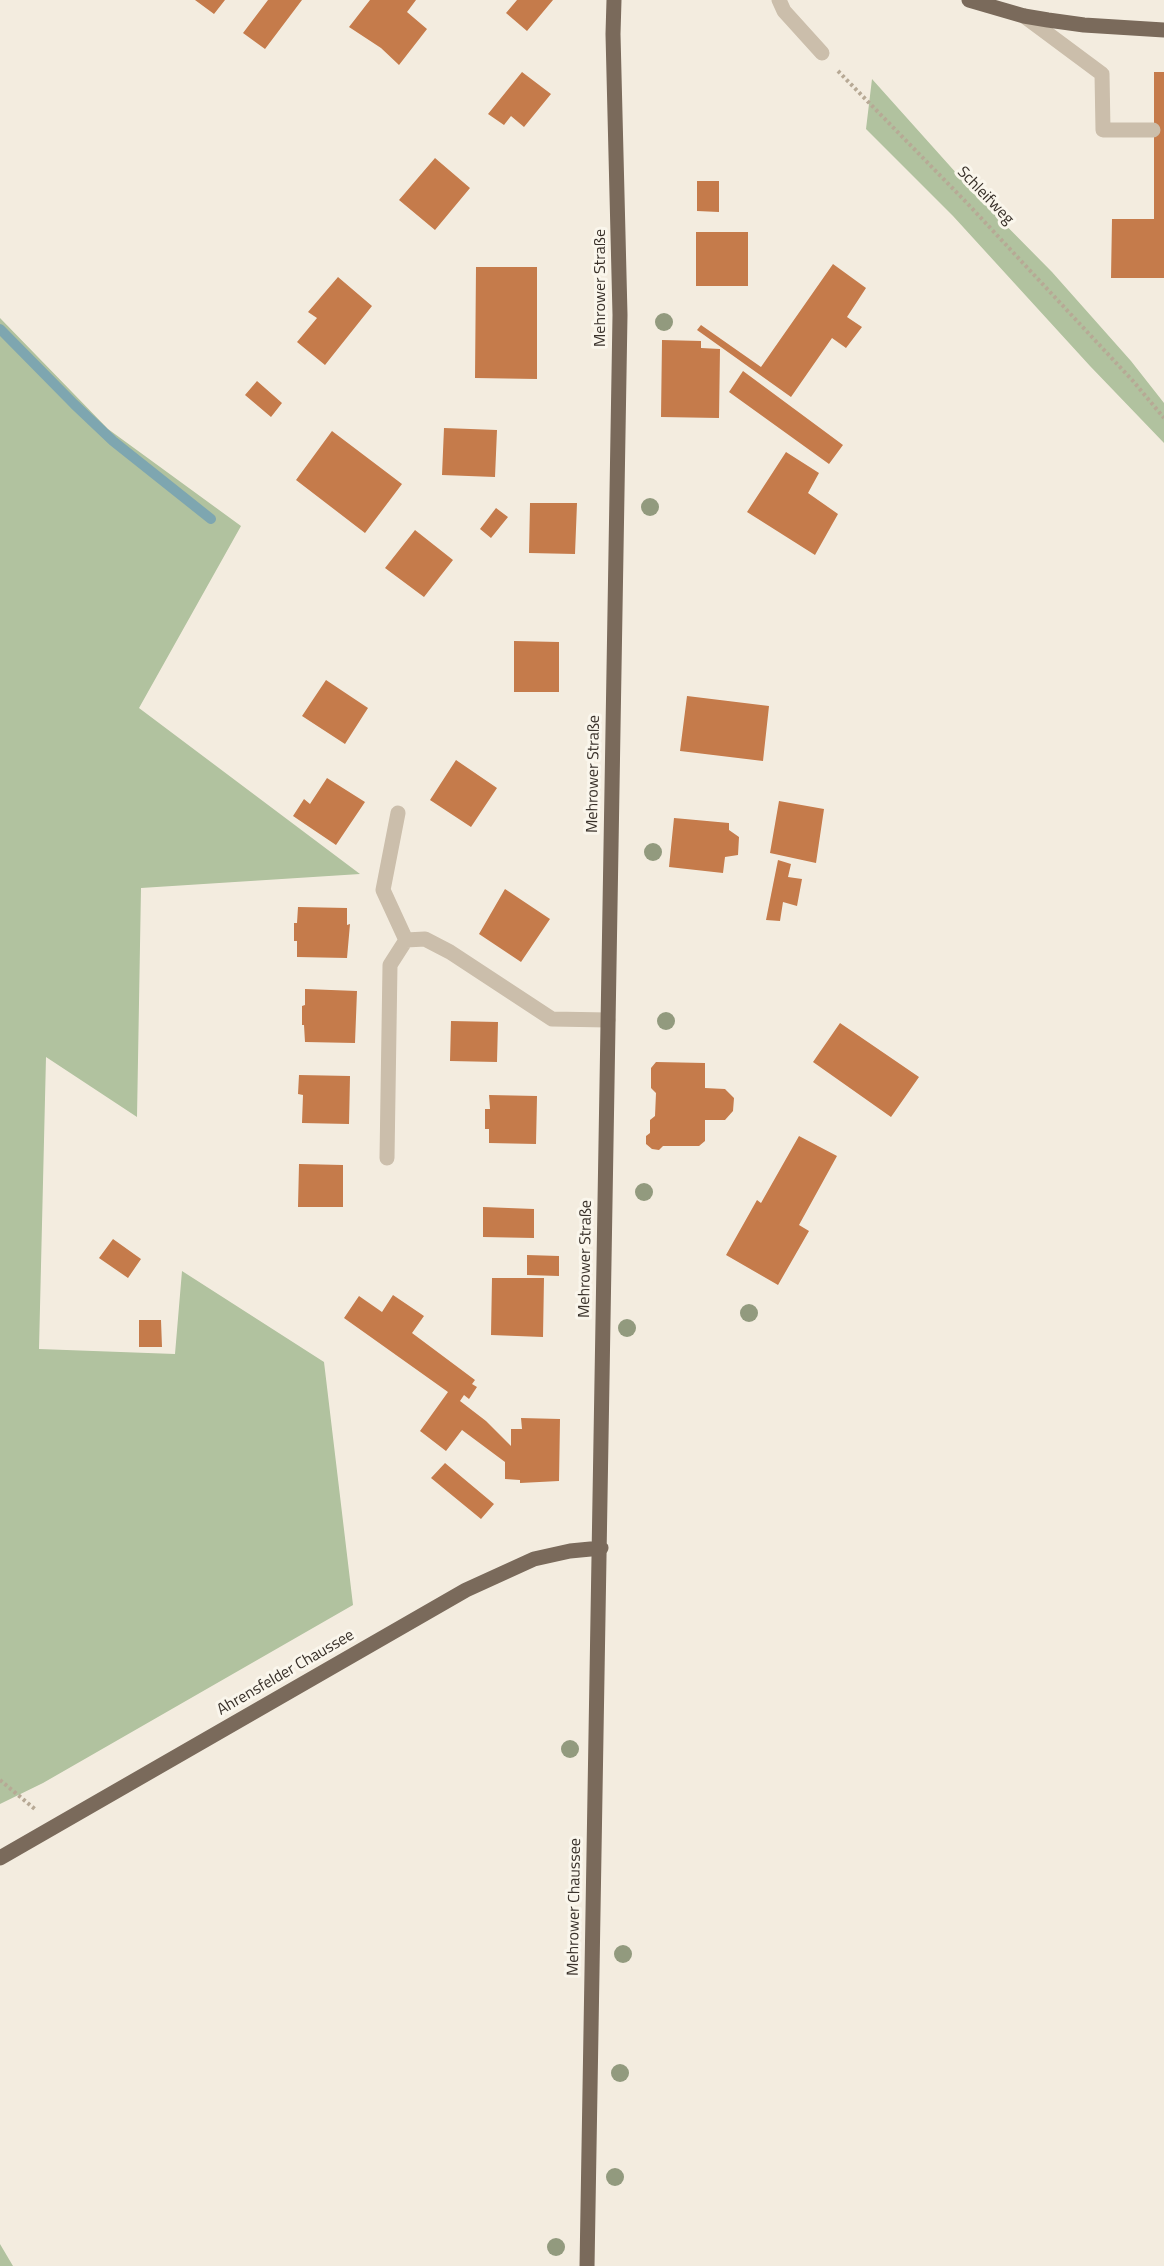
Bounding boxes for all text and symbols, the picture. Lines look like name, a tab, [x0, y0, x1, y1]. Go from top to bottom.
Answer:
street label: Schleifweg	[953, 163, 1017, 229]
street label: Mehrower Straße	[591, 229, 611, 347]
street label: Mehrower Straße	[583, 715, 605, 833]
street label: Mehrower Straße	[575, 1200, 597, 1318]
street label: Ahrensfelder Chaussee	[214, 1626, 358, 1720]
street label: Mehrower Chaussee	[564, 1838, 586, 1976]

